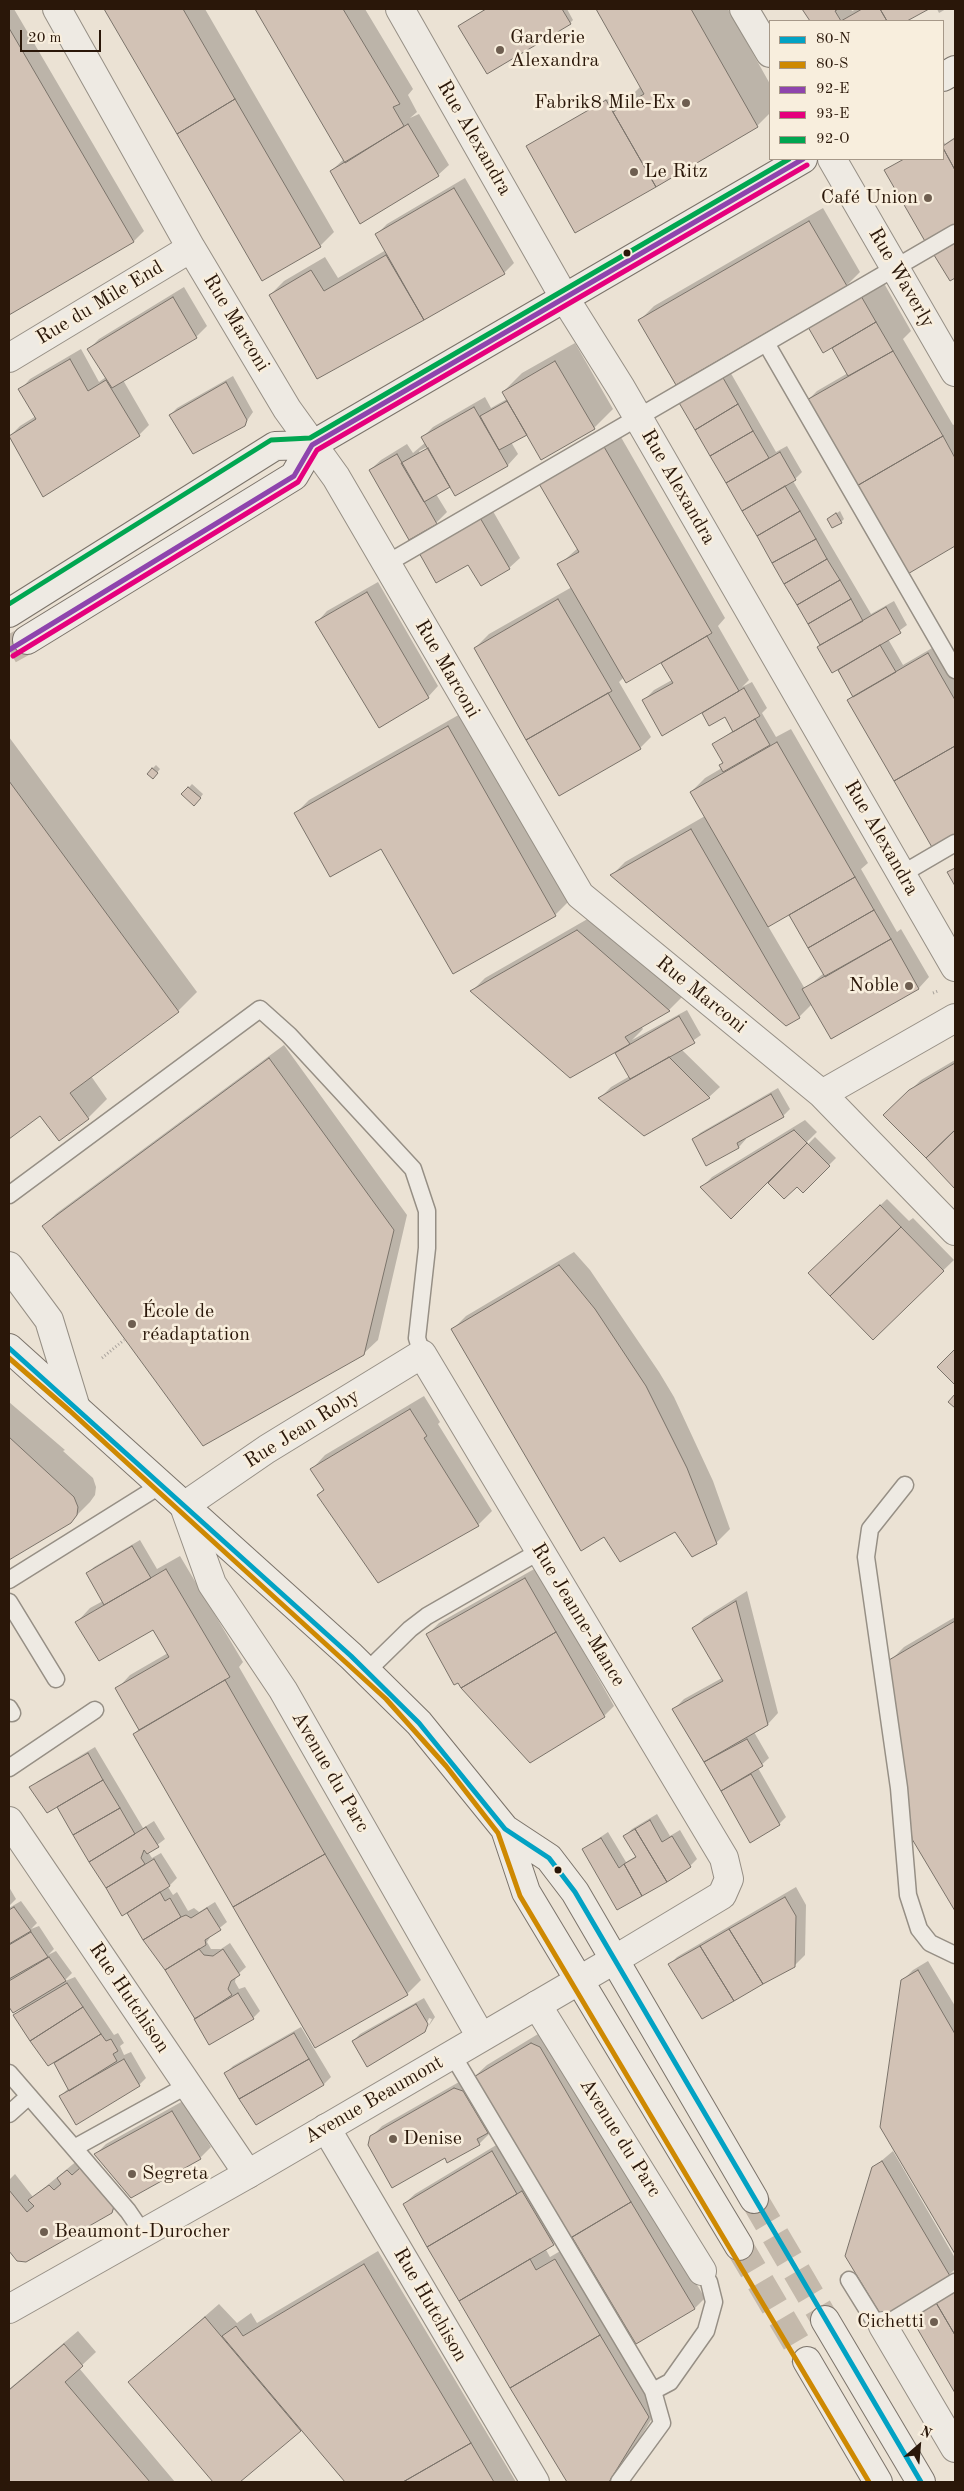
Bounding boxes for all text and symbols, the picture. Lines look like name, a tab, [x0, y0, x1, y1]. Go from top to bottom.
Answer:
scale bar	[22, 20, 104, 52]
legend	[769, 20, 944, 160]
place label: Garderie Alexandra	[510, 26, 599, 73]
text: 20 m	[28, 31, 62, 46]
text: 80-N	[816, 32, 851, 47]
marker: Garderie Alexandra	[494, 44, 506, 56]
text: 80-S	[816, 57, 848, 72]
street label: Rue Alexandra	[431, 76, 517, 200]
text: 92-E	[816, 82, 849, 97]
place label: Fabrik8 Mile-Ex	[534, 91, 676, 115]
marker: Fabrik8 Mile-Ex	[680, 97, 692, 109]
text: 93-E	[816, 107, 849, 122]
text: 92-O	[816, 132, 849, 147]
place label: Le Ritz	[644, 160, 708, 184]
marker: Le Ritz	[628, 166, 640, 178]
place label: Café Union	[821, 186, 918, 210]
marker: Café Union	[922, 192, 934, 204]
street label: Rue Waverly	[863, 224, 939, 332]
unlabelled marker	[622, 248, 632, 258]
street label: Rue du Mile End	[32, 256, 168, 350]
street label: Rue Marconi	[198, 270, 274, 376]
street label: Rue Alexandra	[635, 425, 721, 549]
street label: Rue Marconi	[409, 616, 485, 722]
street label: Rue Alexandra	[838, 776, 924, 900]
street label: Rue Marconi	[651, 951, 751, 1039]
place label: Noble	[849, 974, 899, 998]
marker: Noble	[903, 980, 915, 992]
place label: École de réadaptation	[142, 1300, 250, 1347]
marker: École de réadaptation	[126, 1318, 138, 1330]
street label: Rue Jean Roby	[240, 1384, 364, 1474]
street label: Rue Jeanne-Mance	[526, 1539, 630, 1691]
street label: Avenue du Parc	[286, 1707, 374, 1837]
unlabelled marker	[553, 1865, 563, 1875]
street label: Rue Hutchison	[83, 1938, 175, 2058]
street label: Avenue Beaumont	[300, 2051, 448, 2149]
street label: Avenue du Parc	[574, 2074, 666, 2202]
place label: Denise	[403, 2127, 462, 2151]
marker: Denise	[387, 2133, 399, 2145]
place label: Segreta	[142, 2162, 209, 2186]
marker: Segreta	[126, 2168, 138, 2180]
place label: Beaumont-Durocher	[54, 2220, 230, 2244]
marker: Beaumont-Durocher	[38, 2226, 50, 2238]
street label: Rue Hutchison	[388, 2244, 472, 2366]
place label: Cichetti	[857, 2310, 924, 2334]
marker: Cichetti	[928, 2316, 940, 2328]
north arrow	[894, 2421, 944, 2471]
text: N	[918, 2424, 934, 2441]

